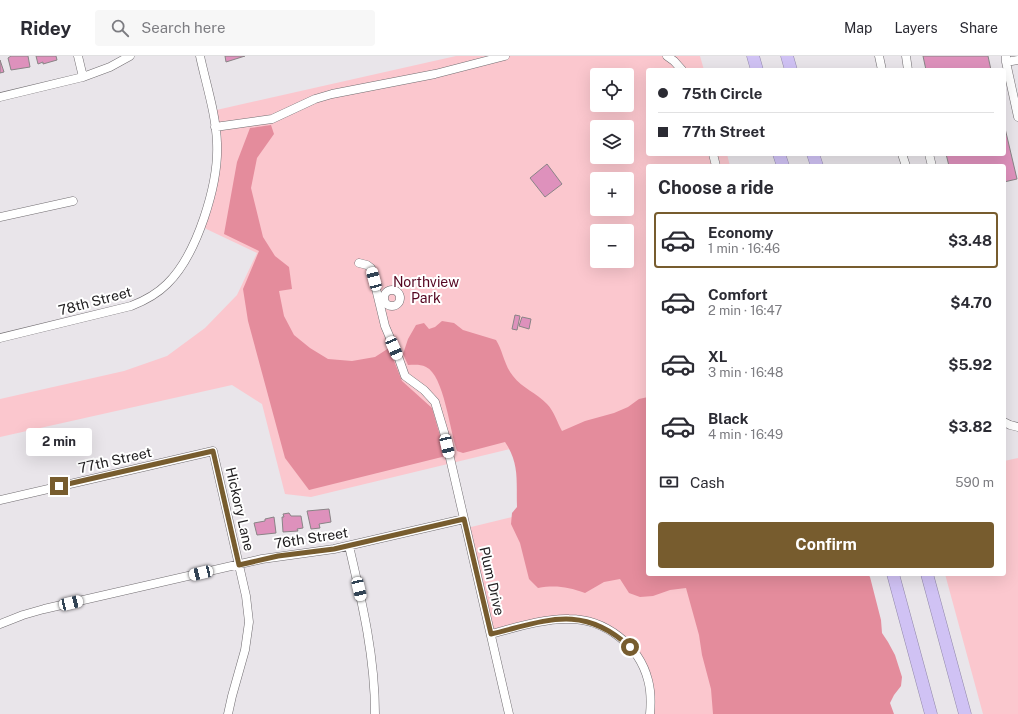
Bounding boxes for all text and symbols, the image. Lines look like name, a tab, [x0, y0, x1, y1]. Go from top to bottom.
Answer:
search box	[95, 10, 375, 46]
text: Ridey	[20, 17, 71, 39]
icon: search	[109, 17, 131, 39]
text: Search here	[141, 19, 225, 36]
text: Map	[844, 20, 872, 36]
text: Layers	[894, 20, 938, 36]
text: Share	[960, 20, 998, 36]
map controls	[590, 68, 634, 268]
button: locate	[590, 68, 634, 112]
text: 75th Circle	[682, 85, 762, 102]
button: layers	[590, 120, 634, 164]
text: 77th Street	[682, 123, 765, 140]
button: +	[590, 172, 634, 216]
text: Choose a ride	[658, 177, 774, 198]
icon: car	[660, 222, 696, 258]
button: −	[590, 224, 634, 268]
text: Economy	[708, 224, 773, 241]
text: $3.48	[948, 232, 992, 249]
text: 1 min · 16:46	[708, 241, 780, 256]
car	[365, 266, 383, 292]
park label: Northview Park	[393, 274, 459, 306]
street label: 78th Street	[57, 284, 133, 318]
icon: car	[660, 284, 696, 320]
text: Comfort	[708, 286, 768, 303]
text: $4.70	[950, 294, 992, 311]
text: 2 min · 16:47	[708, 303, 782, 318]
car	[384, 335, 404, 361]
icon: car	[660, 346, 696, 382]
text: XL	[708, 348, 727, 365]
text: $5.92	[948, 356, 992, 373]
text: 3 min · 16:48	[708, 365, 783, 380]
icon: car	[660, 408, 696, 444]
text: Black	[708, 410, 748, 427]
text: $3.82	[948, 418, 992, 435]
text: 4 min · 16:49	[708, 427, 783, 442]
callout: 2 min	[26, 428, 92, 456]
car	[438, 433, 456, 459]
text: 2 min	[42, 434, 76, 449]
street label: 77th Street	[77, 444, 153, 476]
street label: Hickory Lane	[223, 466, 257, 552]
icon: cash	[658, 471, 680, 493]
text: Cash	[690, 474, 725, 491]
text: 590 m	[955, 475, 994, 490]
route end	[50, 477, 68, 495]
button: Confirm	[658, 522, 994, 568]
street label: 76th Street	[273, 524, 349, 552]
street label: Plum Drive	[476, 545, 508, 617]
car	[188, 564, 214, 582]
car	[350, 576, 368, 602]
car	[58, 594, 84, 612]
route start	[621, 638, 639, 656]

